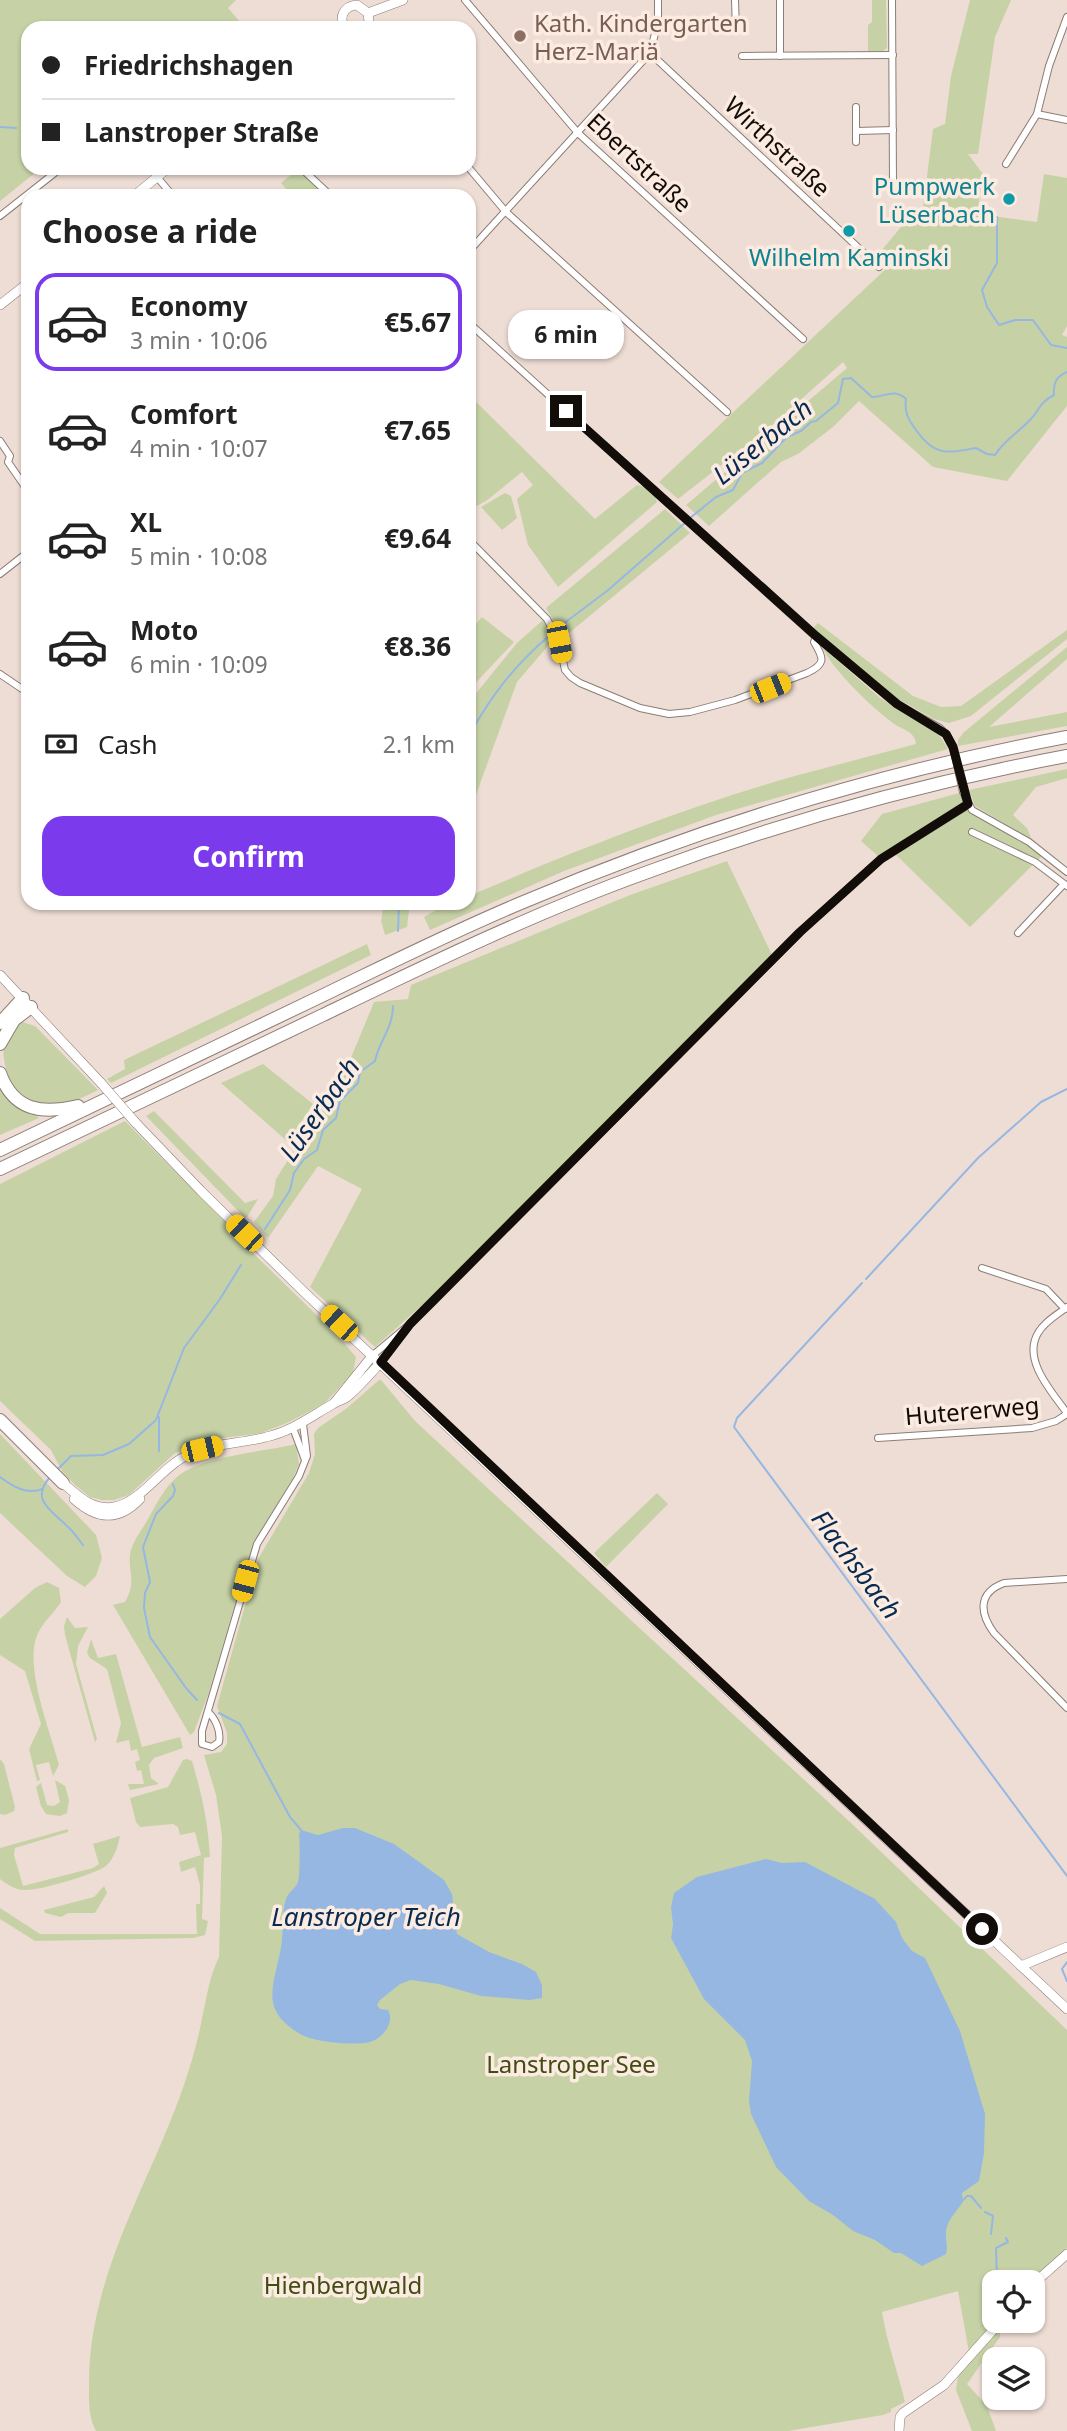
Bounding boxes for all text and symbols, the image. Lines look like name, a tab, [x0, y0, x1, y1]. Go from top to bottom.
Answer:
place label: Kath. Kindergarten Herz-Mariä	[534, 6, 748, 67]
marker: Kath. Kindergarten Herz-Mariä	[512, 28, 528, 44]
text: Friedrichshagen	[84, 47, 294, 83]
street label: Wirthstraße	[718, 88, 838, 204]
street label: Ebertstraße	[580, 105, 700, 219]
text: Lanstroper Straße	[84, 114, 319, 150]
place label: Pumpwerk Lüserbach	[874, 169, 995, 230]
marker: Pumpwerk Lüserbach	[1001, 191, 1017, 207]
text: Choose a ride	[42, 209, 258, 252]
marker: Wilhelm Kaminski	[841, 223, 857, 239]
place label: Wilhelm Kaminski	[749, 240, 949, 273]
text: Economy	[130, 288, 248, 324]
icon: car	[46, 291, 109, 354]
text: €5.67	[384, 304, 451, 340]
callout: 6 min	[508, 310, 624, 358]
text: 6 min	[534, 318, 598, 350]
text: 3 min · 10:06	[130, 324, 268, 356]
water label: Lüserbach	[705, 390, 819, 492]
route end	[550, 395, 582, 427]
text: Comfort	[130, 396, 238, 432]
icon: car	[46, 399, 109, 462]
text: €7.65	[384, 412, 451, 448]
text: 4 min · 10:07	[130, 432, 268, 464]
text: XL	[130, 504, 162, 540]
icon: car	[46, 507, 109, 570]
text: €9.64	[384, 520, 451, 556]
text: 5 min · 10:08	[130, 540, 268, 572]
text: Moto	[130, 612, 198, 648]
icon: car	[46, 615, 109, 678]
car	[545, 619, 574, 665]
text: €8.36	[384, 628, 451, 664]
text: 6 min · 10:09	[130, 648, 268, 680]
car	[747, 670, 794, 706]
icon: cash	[42, 725, 80, 763]
text: Cash	[98, 726, 158, 762]
text: 2.1 km	[383, 728, 455, 760]
button: Confirm	[42, 816, 455, 896]
water label: Lüserbach	[270, 1050, 368, 1168]
car	[222, 1211, 267, 1255]
car	[317, 1301, 362, 1345]
street label: Hutererweg	[903, 1388, 1041, 1432]
car	[180, 1434, 225, 1464]
water label: Flachsbach	[804, 1502, 910, 1626]
car	[230, 1558, 261, 1604]
water label: Lanstroper Teich	[271, 1898, 461, 1934]
route start	[966, 1913, 998, 1945]
park label: Lanstroper See	[486, 2047, 656, 2080]
park label: Hienbergwald	[264, 2268, 422, 2301]
map controls	[982, 2270, 1045, 2410]
button: locate	[982, 2270, 1045, 2333]
button: layers	[982, 2347, 1045, 2410]

